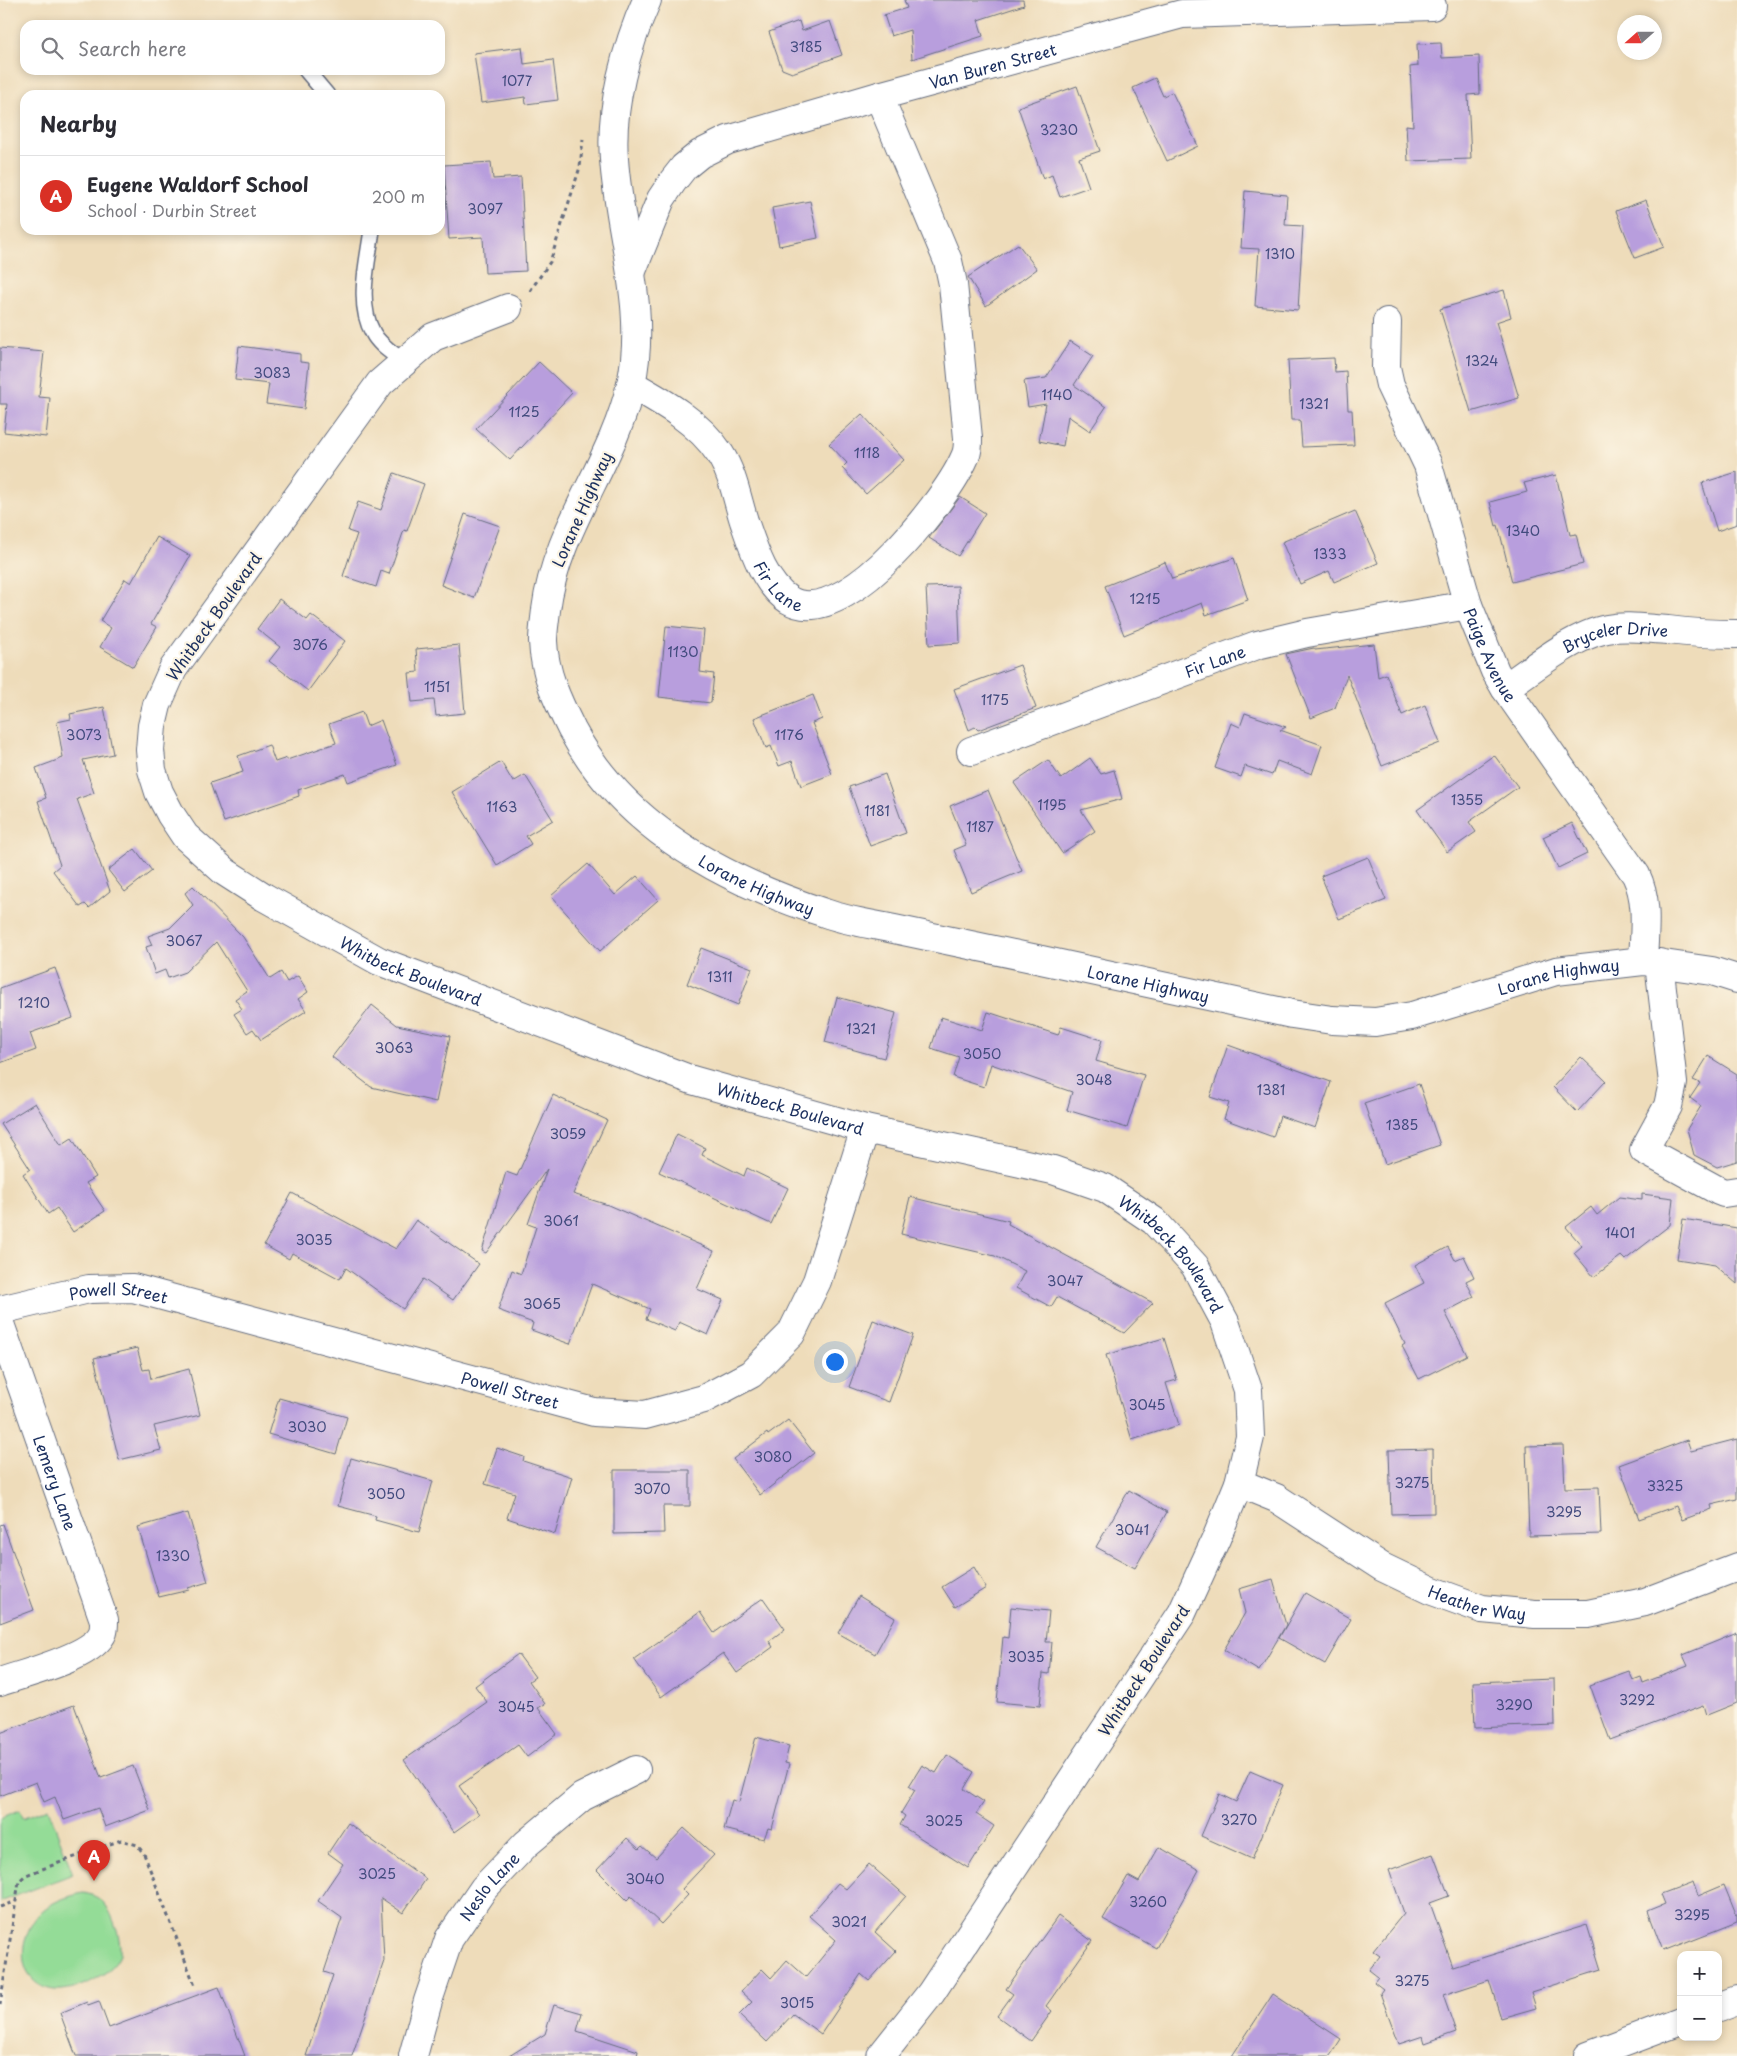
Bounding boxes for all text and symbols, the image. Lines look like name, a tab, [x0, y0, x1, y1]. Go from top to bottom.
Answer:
north arrow	[1617, 15, 1662, 60]
search box	[20, 20, 445, 75]
icon: search	[38, 34, 66, 62]
text: Search here	[78, 34, 187, 62]
house number: 3185	[790, 36, 822, 57]
street label: Van Buren Street	[926, 36, 1059, 94]
house number: 1077	[502, 70, 533, 91]
text: Nearby	[40, 107, 117, 139]
house number: 3230	[1040, 119, 1078, 140]
text: Eugene Waldorf School	[87, 170, 309, 198]
text: A	[50, 184, 62, 208]
text: 200 m	[372, 184, 425, 208]
text: School · Durbin Street	[87, 198, 257, 222]
house number: 3097	[467, 198, 503, 219]
house number: 1310	[1265, 243, 1295, 264]
house number: 1324	[1465, 350, 1499, 371]
house number: 3083	[253, 362, 291, 383]
house number: 1140	[1041, 384, 1073, 405]
house number: 1321	[1299, 393, 1329, 414]
house number: 1125	[509, 401, 539, 422]
house number: 1118	[854, 442, 880, 463]
street label: Lorane Highway	[545, 447, 617, 571]
house number: 1340	[1506, 520, 1540, 541]
house number: 1333	[1313, 543, 1347, 564]
street label: Whitbeck Boulevard	[160, 547, 267, 685]
street label: Fir Lane	[749, 557, 805, 617]
house number: 1215	[1130, 588, 1160, 609]
street label: Paige Avenue	[1458, 604, 1523, 707]
street label: Bryceler Drive	[1557, 615, 1669, 658]
house number: 3076	[292, 634, 328, 655]
street label: Fir Lane	[1181, 638, 1249, 683]
house number: 1130	[667, 641, 699, 662]
house number: 1151	[424, 676, 450, 697]
house number: 1175	[981, 689, 1009, 710]
house number: 3073	[66, 724, 102, 745]
house number: 1176	[774, 724, 804, 745]
house number: 1355	[1451, 789, 1483, 810]
house number: 1195	[1038, 794, 1066, 815]
house number: 1163	[487, 796, 517, 817]
house number: 1181	[864, 800, 890, 821]
house number: 1187	[966, 816, 994, 837]
street label: Lorane Highway	[695, 848, 818, 921]
house number: 3067	[166, 930, 202, 951]
street label: Whitbeck Boulevard	[336, 930, 486, 1011]
street label: Lorane Highway	[1494, 952, 1620, 1001]
street label: Lorane Highway	[1085, 958, 1212, 1008]
house number: 1311	[707, 966, 733, 987]
house number: 1210	[18, 992, 50, 1013]
house number: 1321	[846, 1018, 876, 1039]
house number: 3063	[375, 1037, 413, 1058]
house number: 3050	[963, 1043, 1001, 1064]
house number: 3048	[1075, 1069, 1113, 1090]
street label: Whitbeck Boulevard	[714, 1076, 867, 1140]
house number: 1381	[1257, 1079, 1285, 1100]
house number: 1385	[1386, 1114, 1418, 1135]
house number: 3059	[550, 1123, 586, 1144]
street label: Whitbeck Boulevard	[1114, 1189, 1230, 1317]
house number: 3061	[543, 1210, 579, 1231]
house number: 1401	[1605, 1222, 1635, 1243]
house number: 3035	[296, 1229, 332, 1250]
house number: 3047	[1047, 1270, 1084, 1291]
street label: Powell Street	[66, 1276, 171, 1309]
house number: 3065	[523, 1293, 561, 1314]
your location	[822, 1349, 848, 1375]
street label: Powell Street	[459, 1365, 562, 1414]
house number: 3045	[1128, 1394, 1166, 1415]
house number: 3030	[288, 1416, 326, 1437]
street label: Lemery Lane	[28, 1432, 83, 1533]
house number: 3080	[754, 1446, 792, 1467]
house number: 3275	[1395, 1472, 1429, 1493]
house number: 3325	[1647, 1475, 1683, 1496]
house number: 3070	[633, 1478, 671, 1499]
house number: 3050	[367, 1483, 405, 1504]
house number: 3295	[1546, 1501, 1582, 1522]
house number: 3041	[1115, 1519, 1149, 1540]
house number: 1330	[156, 1545, 190, 1566]
street label: Heather Way	[1425, 1578, 1527, 1625]
street label: Whitbeck Boulevard	[1092, 1600, 1195, 1740]
house number: 3035	[1008, 1646, 1044, 1667]
house number: 3292	[1619, 1689, 1655, 1710]
house number: 3290	[1495, 1694, 1533, 1715]
house number: 3045	[497, 1696, 535, 1717]
house number: 3270	[1221, 1809, 1257, 1830]
house number: 3025	[925, 1810, 963, 1831]
pin: A	[78, 1840, 110, 1881]
street label: Neslo Lane	[453, 1846, 525, 1925]
house number: 3025	[358, 1863, 396, 1884]
house number: 3040	[625, 1868, 665, 1889]
house number: 3260	[1129, 1891, 1167, 1912]
house number: 3295	[1674, 1904, 1710, 1925]
house number: 3021	[831, 1911, 867, 1932]
map controls	[1677, 1951, 1722, 2041]
button: +	[1677, 1951, 1722, 1996]
house number: 3275	[1395, 1970, 1429, 1991]
house number: 3015	[780, 1992, 814, 2013]
button: −	[1677, 1996, 1722, 2041]

